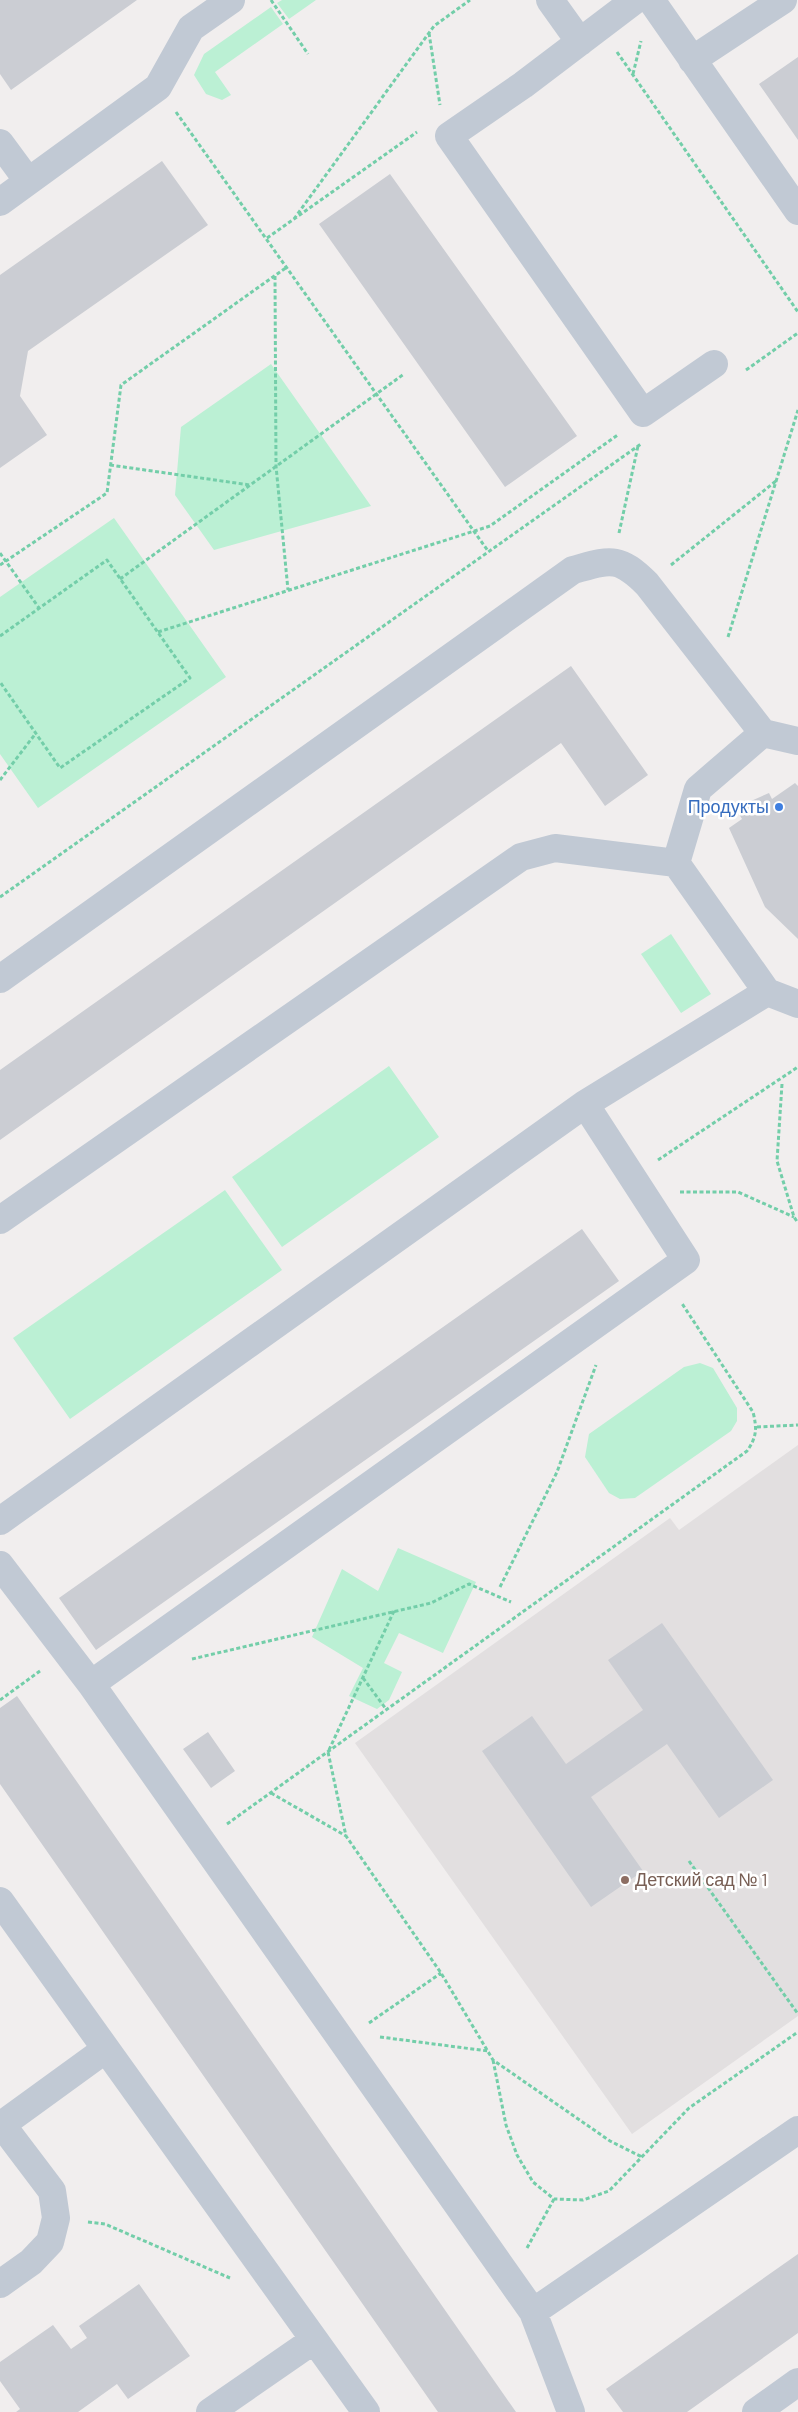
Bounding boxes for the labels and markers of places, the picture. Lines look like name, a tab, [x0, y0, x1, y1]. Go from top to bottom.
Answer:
place label: Продукты	[688, 795, 769, 817]
marker: Продукты	[773, 801, 785, 813]
place label: Детский сад № 1	[635, 1868, 768, 1890]
marker: Детский сад № 1	[619, 1874, 631, 1886]

